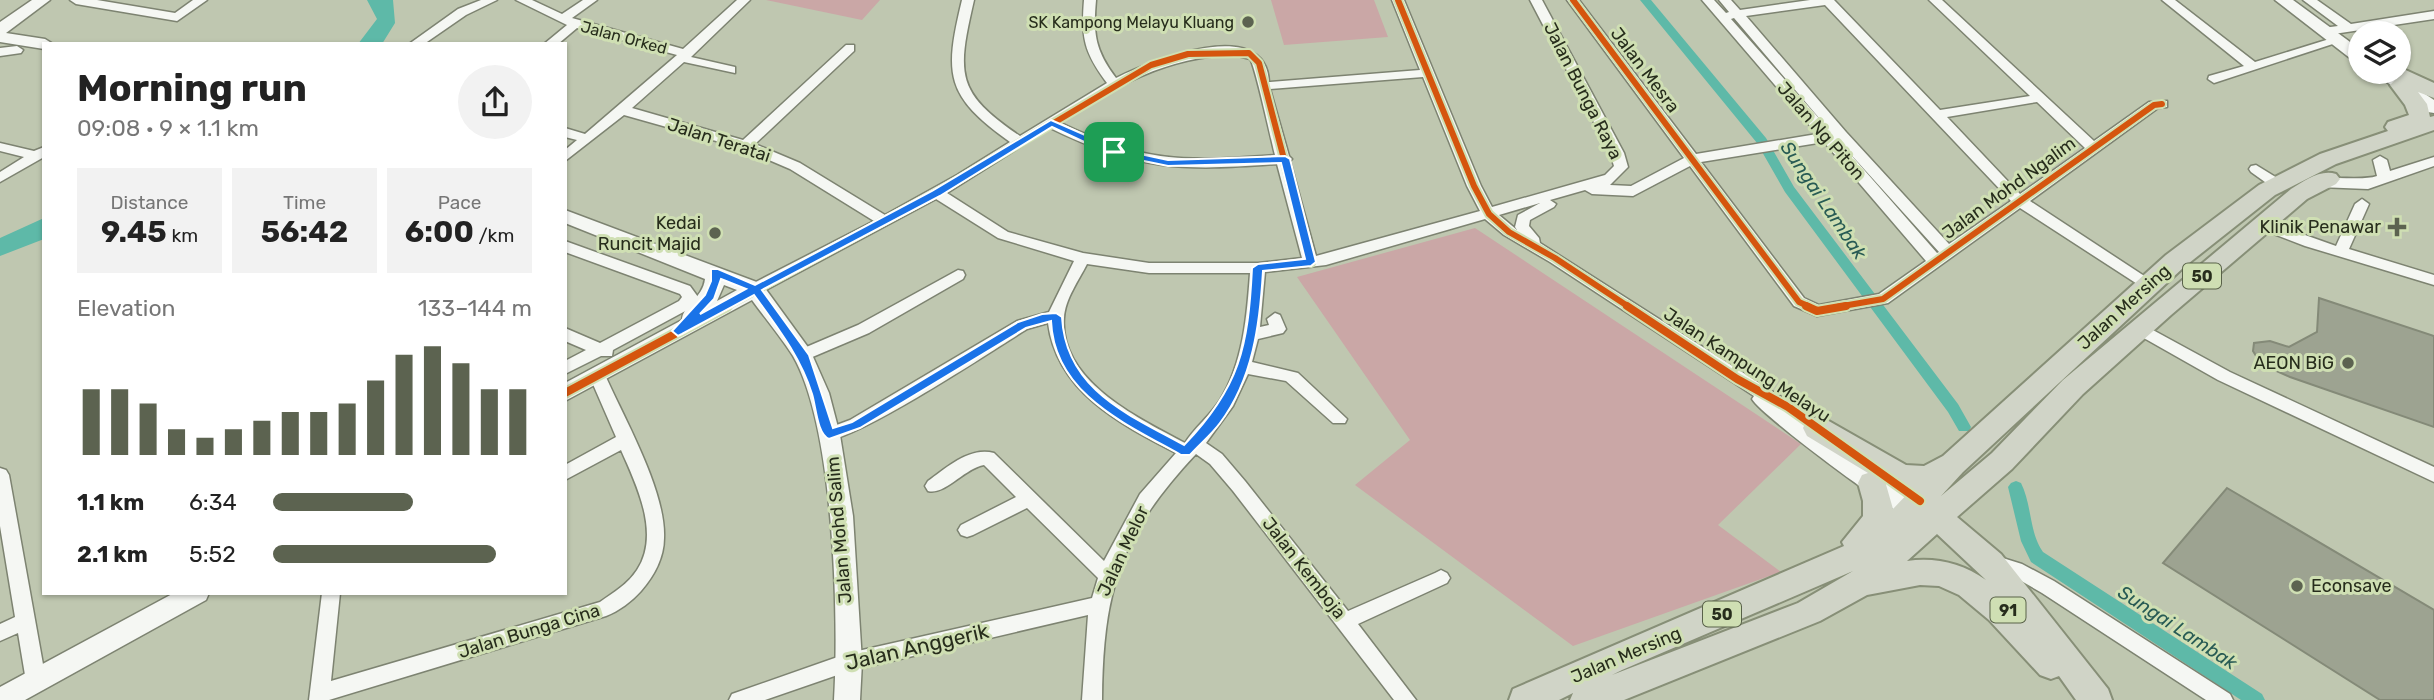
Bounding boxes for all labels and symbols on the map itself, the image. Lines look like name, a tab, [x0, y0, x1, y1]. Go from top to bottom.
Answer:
place label: SK Kampong Melayu Kluang	[1028, 13, 1234, 32]
marker: SK Kampong Melayu Kluang	[1240, 14, 1256, 30]
street label: Jalan Orked	[579, 17, 669, 58]
street label: Jalan Bunga Raya	[1539, 19, 1627, 163]
street label: Jalan Mesra	[1606, 23, 1684, 117]
street label: Jalan Ng Piton	[1772, 77, 1870, 185]
street label: Jalan Teratai	[665, 113, 773, 167]
pin	[1084, 122, 1144, 182]
street label: Jalan Mohd Ngalim	[1938, 132, 2080, 244]
water label: Sungai Lambak	[1776, 137, 1872, 264]
place label: Kedai Runcit Majid	[598, 212, 701, 255]
place label: Klinik Penawar	[2259, 216, 2381, 238]
marker: Klinik Penawar	[2387, 217, 2407, 237]
marker: Kedai Runcit Majid	[707, 225, 723, 241]
street label: Jalan Mersing	[2073, 260, 2175, 354]
road number: 50	[2183, 264, 2221, 288]
street label: Jalan Kampung Melayu	[1659, 303, 1835, 427]
place label: AEON BiG	[2253, 352, 2334, 374]
marker: AEON BiG	[2340, 355, 2356, 371]
street label: Jalan Mohd Salim	[822, 456, 856, 604]
street label: Jalan Melor	[1093, 502, 1153, 600]
street label: Jalan Kemboja	[1258, 513, 1350, 623]
place label: Econsave	[2311, 575, 2392, 597]
marker: Econsave	[2289, 578, 2305, 594]
water label: Sungai Lambak	[2114, 580, 2242, 675]
road number: 91	[1990, 597, 2025, 622]
street label: Jalan Bunga Cina	[456, 599, 602, 663]
road number: 50	[1703, 601, 1741, 626]
street label: Jalan Anggerik	[843, 618, 991, 675]
street label: Jalan Mersing	[1568, 622, 1684, 688]

